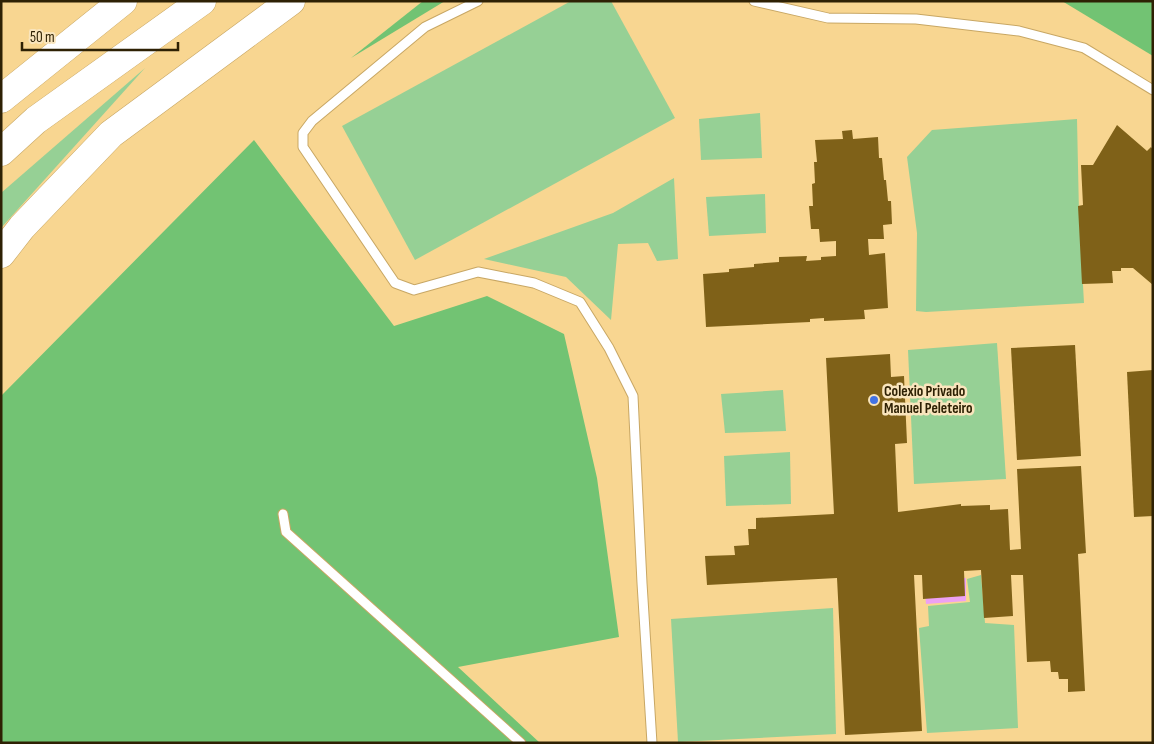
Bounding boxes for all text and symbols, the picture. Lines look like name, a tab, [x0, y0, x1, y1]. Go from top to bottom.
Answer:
scale bar	[22, 20, 179, 52]
text: 50 m	[30, 28, 55, 47]
place label: Colexio Privado Manuel Peleteiro	[884, 382, 973, 418]
marker: Colexio Privado Manuel Peleteiro	[868, 394, 880, 406]

